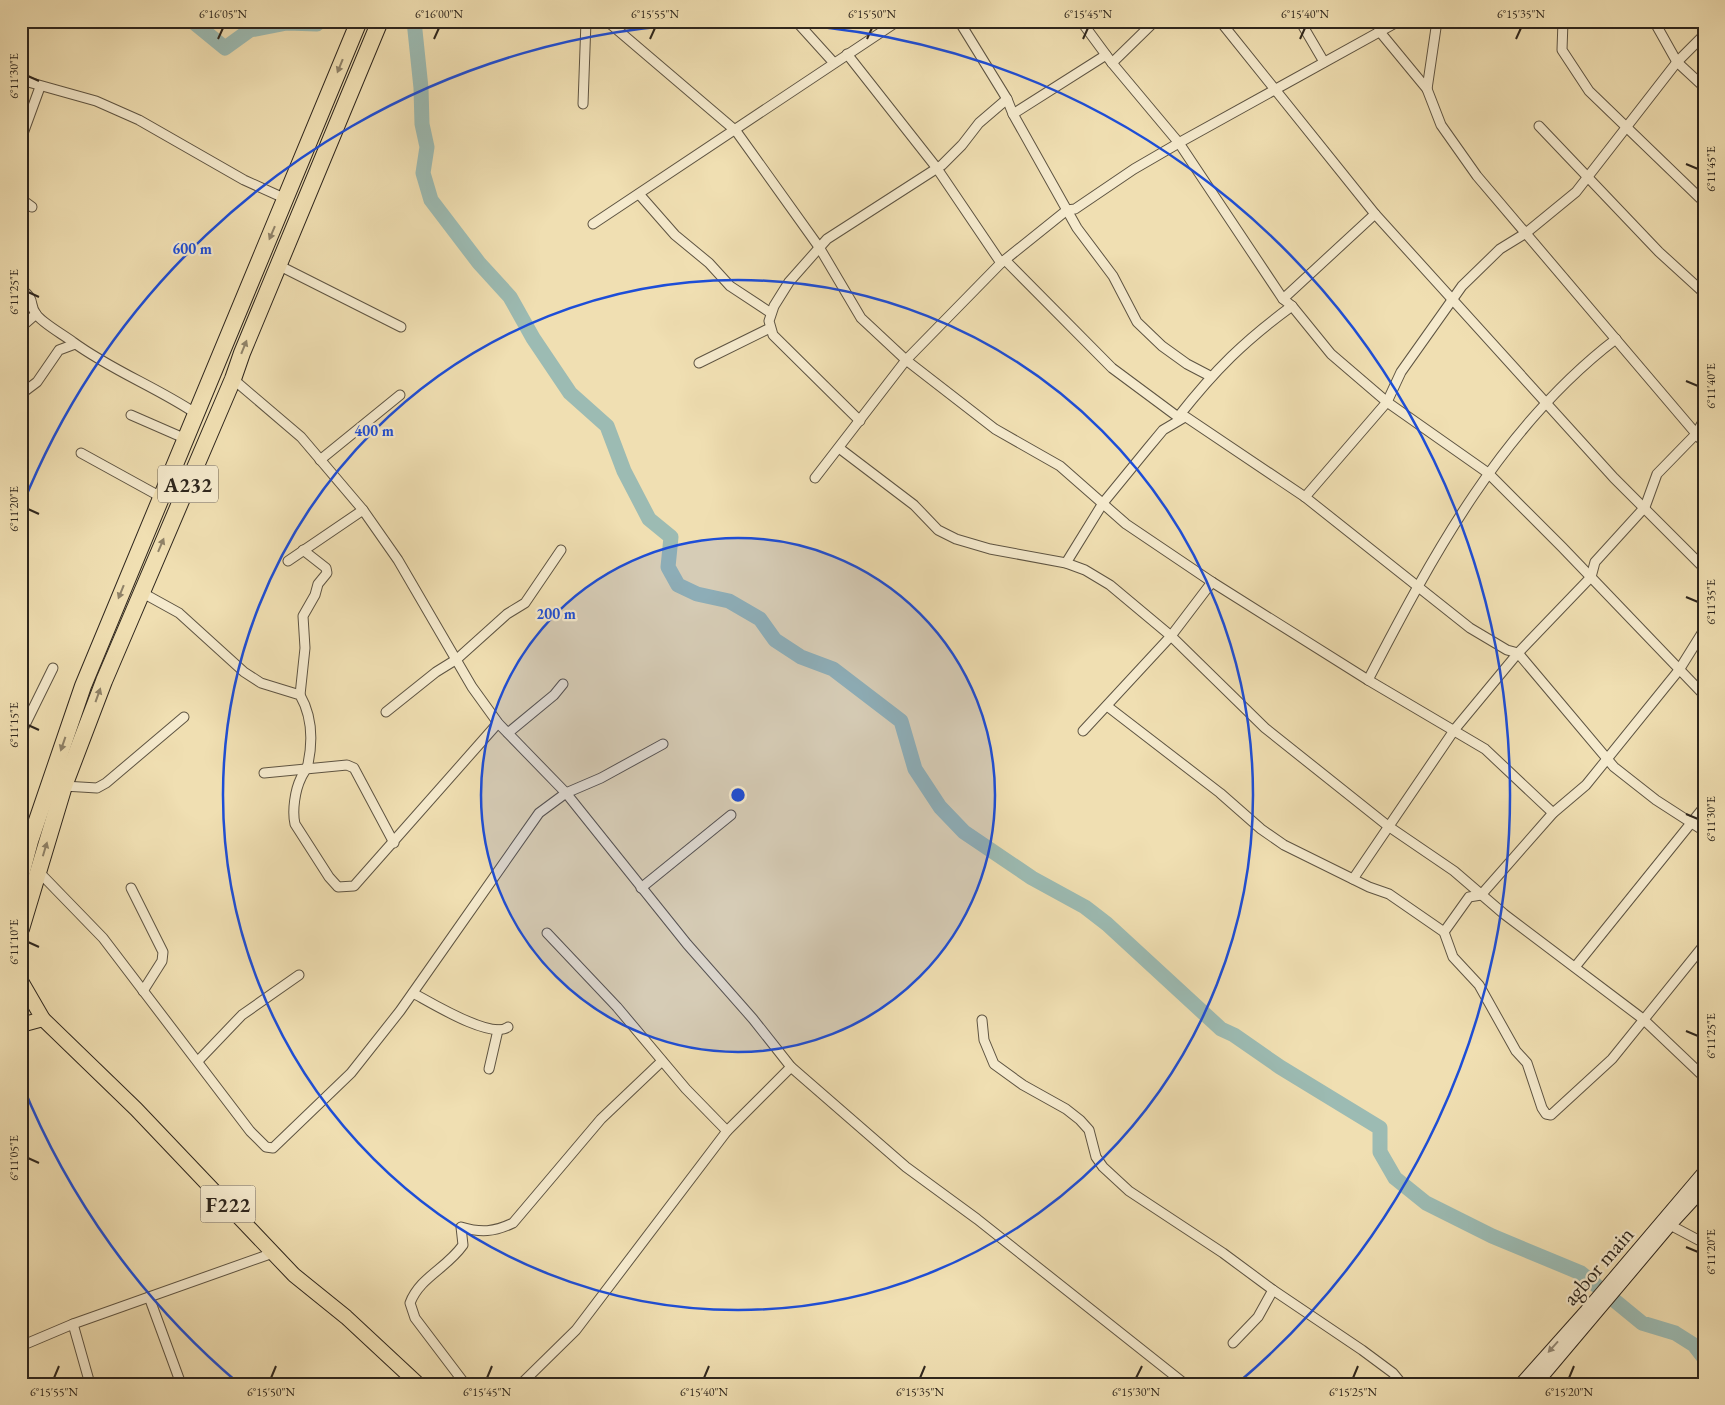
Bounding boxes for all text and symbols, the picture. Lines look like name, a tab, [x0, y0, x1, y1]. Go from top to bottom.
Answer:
text: 6°16'05"N	[199, 6, 248, 22]
text: 6°16'00"N	[415, 6, 464, 22]
text: 6°15'55"N	[631, 6, 680, 22]
text: 6°15'50"N	[848, 6, 897, 22]
text: 6°15'45"N	[1064, 6, 1113, 22]
text: 6°15'40"N	[1281, 6, 1330, 22]
text: 6°15'35"N	[1497, 6, 1546, 22]
text: 6°11'30"E	[6, 53, 22, 99]
one-way arrow	[336, 59, 344, 73]
text: 6°11'45"E	[1703, 146, 1719, 192]
one-way arrow	[267, 226, 275, 240]
text: 600 m	[172, 239, 212, 258]
text: 6°11'25"E	[6, 269, 22, 315]
one-way arrow	[241, 340, 249, 354]
text: 6°11'40"E	[1703, 363, 1719, 409]
text: 400 m	[354, 421, 394, 440]
road number: A232	[158, 466, 218, 502]
text: 6°11'20"E	[6, 486, 22, 532]
one-way arrow	[158, 538, 166, 552]
text: 6°11'35"E	[1703, 579, 1719, 625]
one-way arrow	[116, 585, 124, 599]
text: 200 m	[536, 604, 576, 623]
one-way arrow	[94, 687, 102, 702]
text: 6°11'15"E	[6, 702, 22, 748]
one-way arrow	[59, 737, 67, 752]
centre of rings	[729, 786, 747, 804]
text: 6°11'30"E	[1703, 796, 1719, 842]
one-way arrow	[42, 841, 50, 856]
text: 6°11'10"E	[6, 919, 22, 965]
text: 6°11'25"E	[1703, 1013, 1719, 1059]
text: 6°11'05"E	[6, 1135, 22, 1181]
road number: F222	[200, 1186, 256, 1222]
street label: agbor main	[1556, 1220, 1640, 1311]
text: 6°11'20"E	[1703, 1229, 1719, 1275]
one-way arrow	[1548, 1341, 1559, 1354]
text: 6°15'55"N	[30, 1384, 79, 1400]
text: 6°15'50"N	[247, 1384, 296, 1400]
text: 6°15'45"N	[463, 1384, 512, 1400]
text: 6°15'40"N	[680, 1384, 729, 1400]
text: 6°15'35"N	[896, 1384, 945, 1400]
text: 6°15'30"N	[1112, 1384, 1161, 1400]
text: 6°15'25"N	[1329, 1384, 1378, 1400]
text: 6°15'20"N	[1545, 1384, 1594, 1400]

